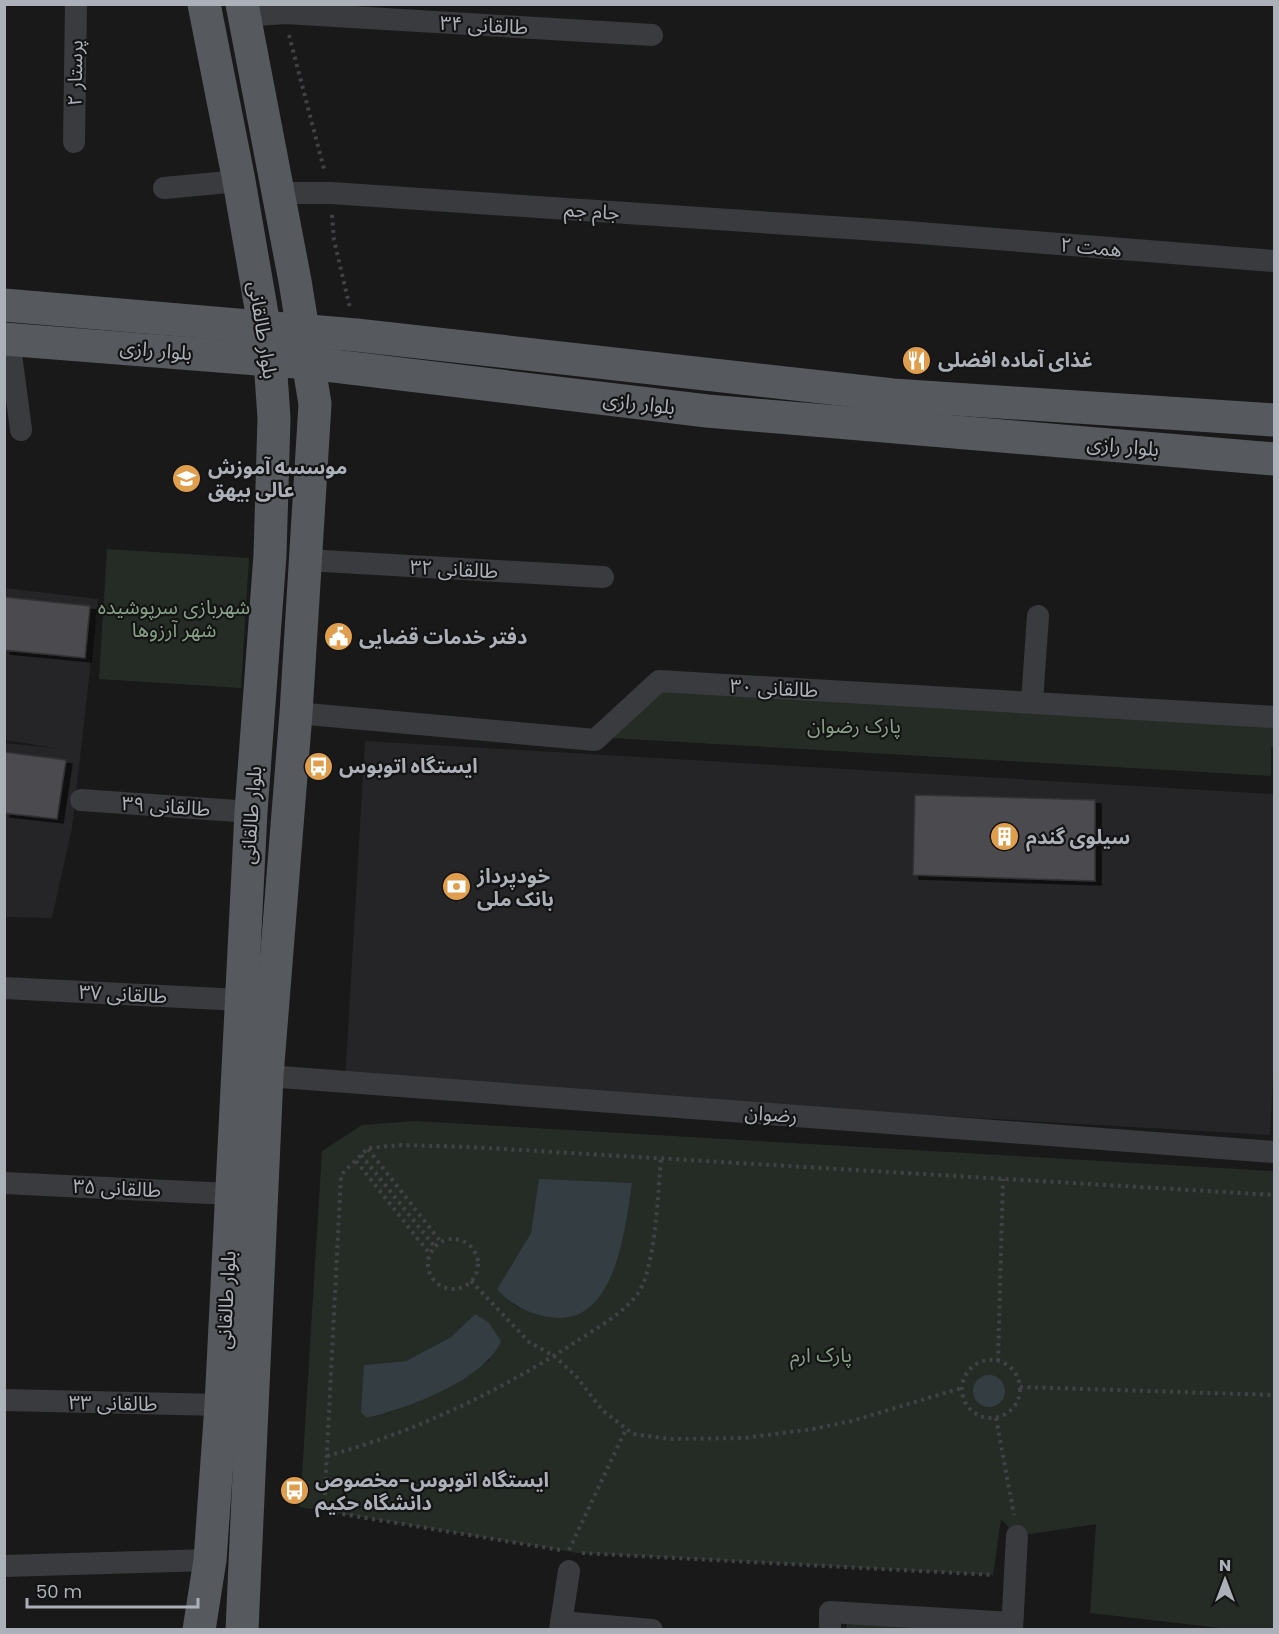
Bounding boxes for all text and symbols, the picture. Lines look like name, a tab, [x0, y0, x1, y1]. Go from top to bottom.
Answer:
street label: طالقانی ۳۴	[439, 9, 529, 41]
street label: پرستار ۲	[60, 40, 90, 106]
street label: جام جم	[563, 195, 621, 228]
street label: همت ۲	[1059, 230, 1123, 264]
street label: بلوار طالقانی	[241, 279, 285, 381]
street label: بلوار رازی	[119, 333, 193, 367]
restaurant icon: غذای آماده افضلی	[901, 344, 933, 376]
place label: غذای آماده افضلی	[938, 346, 1093, 374]
street label: بلوار رازی	[601, 385, 677, 421]
street label: بلوار رازی	[1086, 429, 1160, 463]
place label: موسسه آموزش عالی بیهق	[208, 453, 347, 504]
school or university icon: موسسه آموزش عالی بیهق	[171, 463, 203, 495]
street label: طالقانی ۳۲	[409, 553, 499, 585]
park label: شهربازی سرپوشیده شهر آرزوها	[98, 593, 250, 644]
public building icon: دفتر خدمات قضایی	[322, 621, 354, 653]
place label: دفتر خدمات قضایی	[359, 623, 527, 651]
street label: طالقانی ۳۰	[729, 672, 819, 704]
park label: پارک رضوان	[807, 712, 901, 740]
bus stop icon: ایستگاه اتوبوس	[302, 750, 334, 782]
place label: ایستگاه اتوبوس	[339, 752, 478, 780]
street label: بلوار طالقانی	[234, 765, 268, 865]
street label: طالقانی ۳۹	[121, 789, 211, 823]
building icon: سیلوی گندم	[989, 821, 1021, 853]
place label: سیلوی گندم	[1026, 823, 1130, 852]
place label: خودپرداز بانک ملی	[476, 862, 554, 913]
bank icon: خودپرداز بانک ملی	[440, 871, 472, 903]
street label: طالقانی ۳۷	[78, 978, 168, 1010]
street label: رضوان	[744, 1098, 798, 1130]
street label: طالقانی ۳۵	[72, 1172, 162, 1204]
street label: بلوار طالقانی	[209, 1250, 243, 1350]
park label: پارک ارم	[790, 1341, 852, 1370]
street label: طالقانی ۳۳	[68, 1388, 158, 1418]
place label: ایستگاه اتوبوس-مخصوص دانشگاه حکیم	[315, 1466, 549, 1518]
bus stop icon: ایستگاه اتوبوس-مخصوص دانشگاه حکیم	[278, 1475, 310, 1507]
north arrow	[1195, 1550, 1255, 1610]
text: N	[1219, 1554, 1231, 1577]
scale bar	[27, 1571, 198, 1609]
text: 50 m	[36, 1579, 82, 1604]

